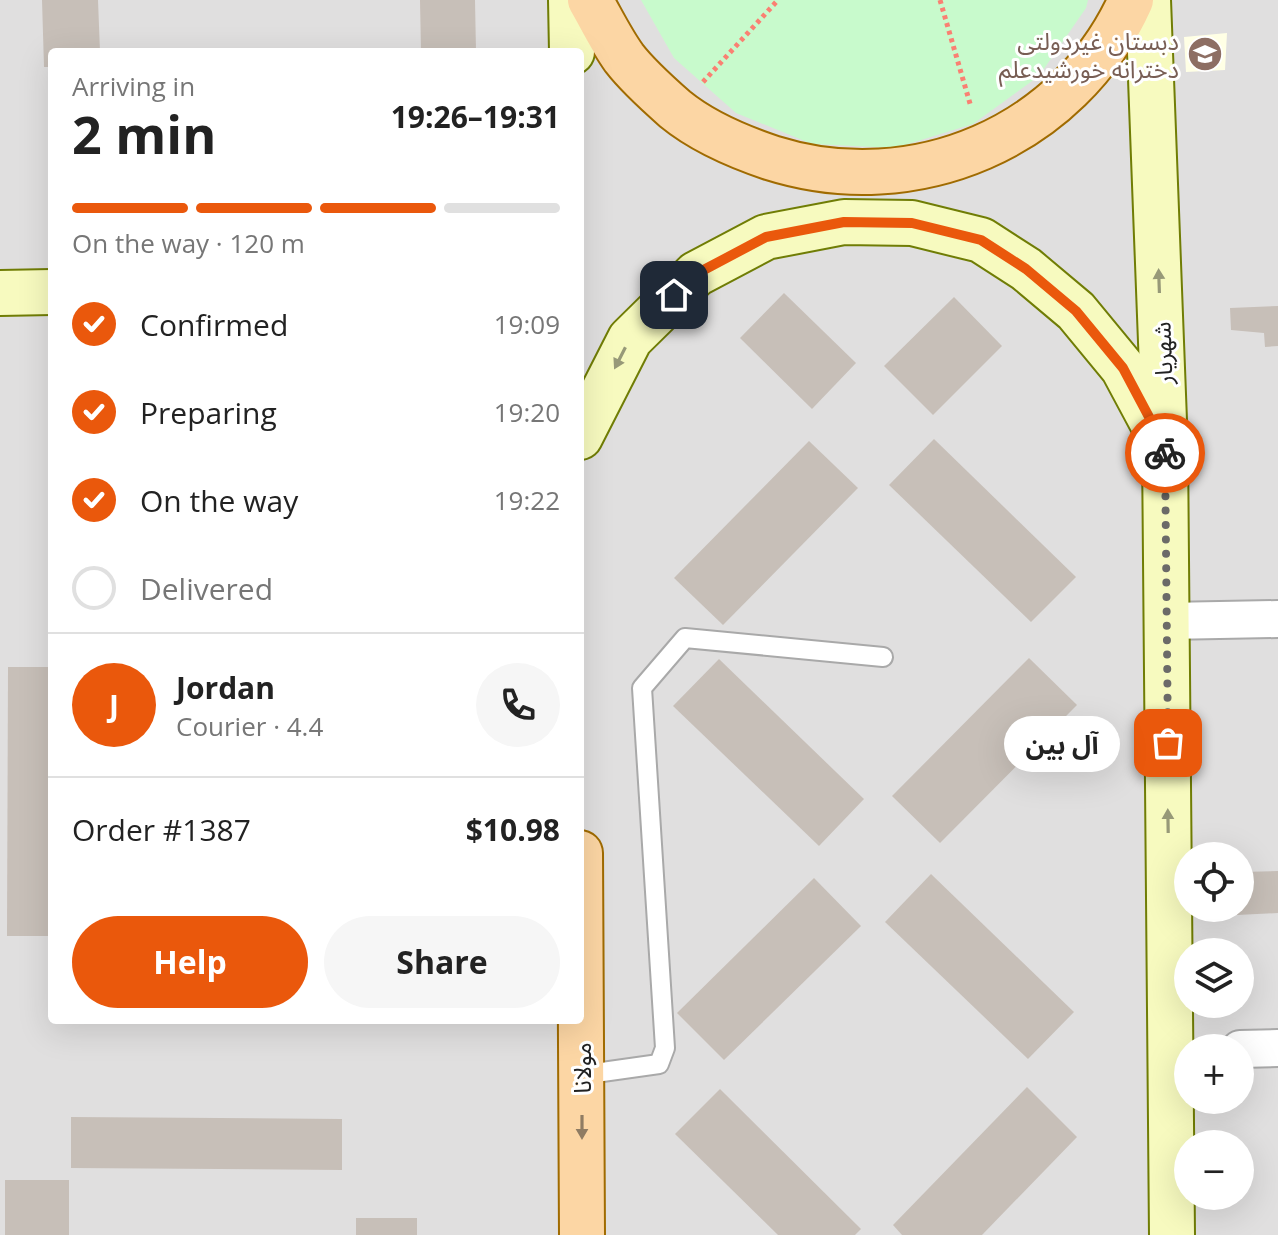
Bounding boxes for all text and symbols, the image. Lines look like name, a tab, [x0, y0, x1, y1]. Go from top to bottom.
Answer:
place label: دبستان غیردولتی دخترانه خورشیدعلم	[999, 24, 1179, 87]
school or university icon: دبستان غیردولتی دخترانه خورشیدعلم	[1186, 35, 1224, 73]
text: Arriving in	[72, 68, 195, 104]
text: 19:26–19:31	[391, 96, 560, 137]
text: 2 min	[72, 98, 216, 169]
text: On the way · 120 m	[72, 225, 305, 261]
pin	[640, 261, 708, 329]
one-way arrow	[1152, 268, 1165, 293]
icon: home	[652, 273, 696, 317]
icon: check	[72, 302, 116, 346]
text: Confirmed	[140, 304, 288, 345]
text: 19:09	[494, 306, 560, 342]
street label: شهریار	[1144, 321, 1180, 386]
one-way arrow	[613, 347, 627, 370]
icon: check	[72, 390, 116, 434]
text: Preparing	[140, 392, 277, 433]
text: 19:20	[494, 394, 560, 430]
courier	[1125, 413, 1205, 493]
icon: bike	[1143, 431, 1187, 475]
icon: check	[72, 478, 116, 522]
text: On the way	[140, 480, 298, 521]
text: 19:22	[494, 482, 560, 518]
text: Delivered	[140, 568, 273, 609]
button: phone	[476, 663, 560, 747]
text: Jordan	[176, 667, 275, 708]
text: J	[109, 685, 119, 726]
text: Courier · 4.4	[176, 708, 323, 744]
pin	[1134, 709, 1202, 777]
callout: آل بین	[1004, 715, 1120, 771]
icon: bag	[1146, 721, 1190, 765]
text: آل بین	[1026, 726, 1098, 762]
one-way arrow	[1162, 808, 1175, 833]
text: Order #1387	[72, 809, 251, 850]
text: $10.98	[466, 809, 560, 850]
map controls	[1174, 842, 1254, 1210]
button: locate	[1174, 842, 1254, 922]
button: Help	[72, 916, 308, 1008]
button: Share	[324, 916, 560, 1008]
button: layers	[1174, 938, 1254, 1018]
button: +	[1174, 1034, 1254, 1114]
street label: مولانا	[565, 1042, 598, 1094]
one-way arrow	[576, 1115, 588, 1140]
button: −	[1174, 1130, 1254, 1210]

